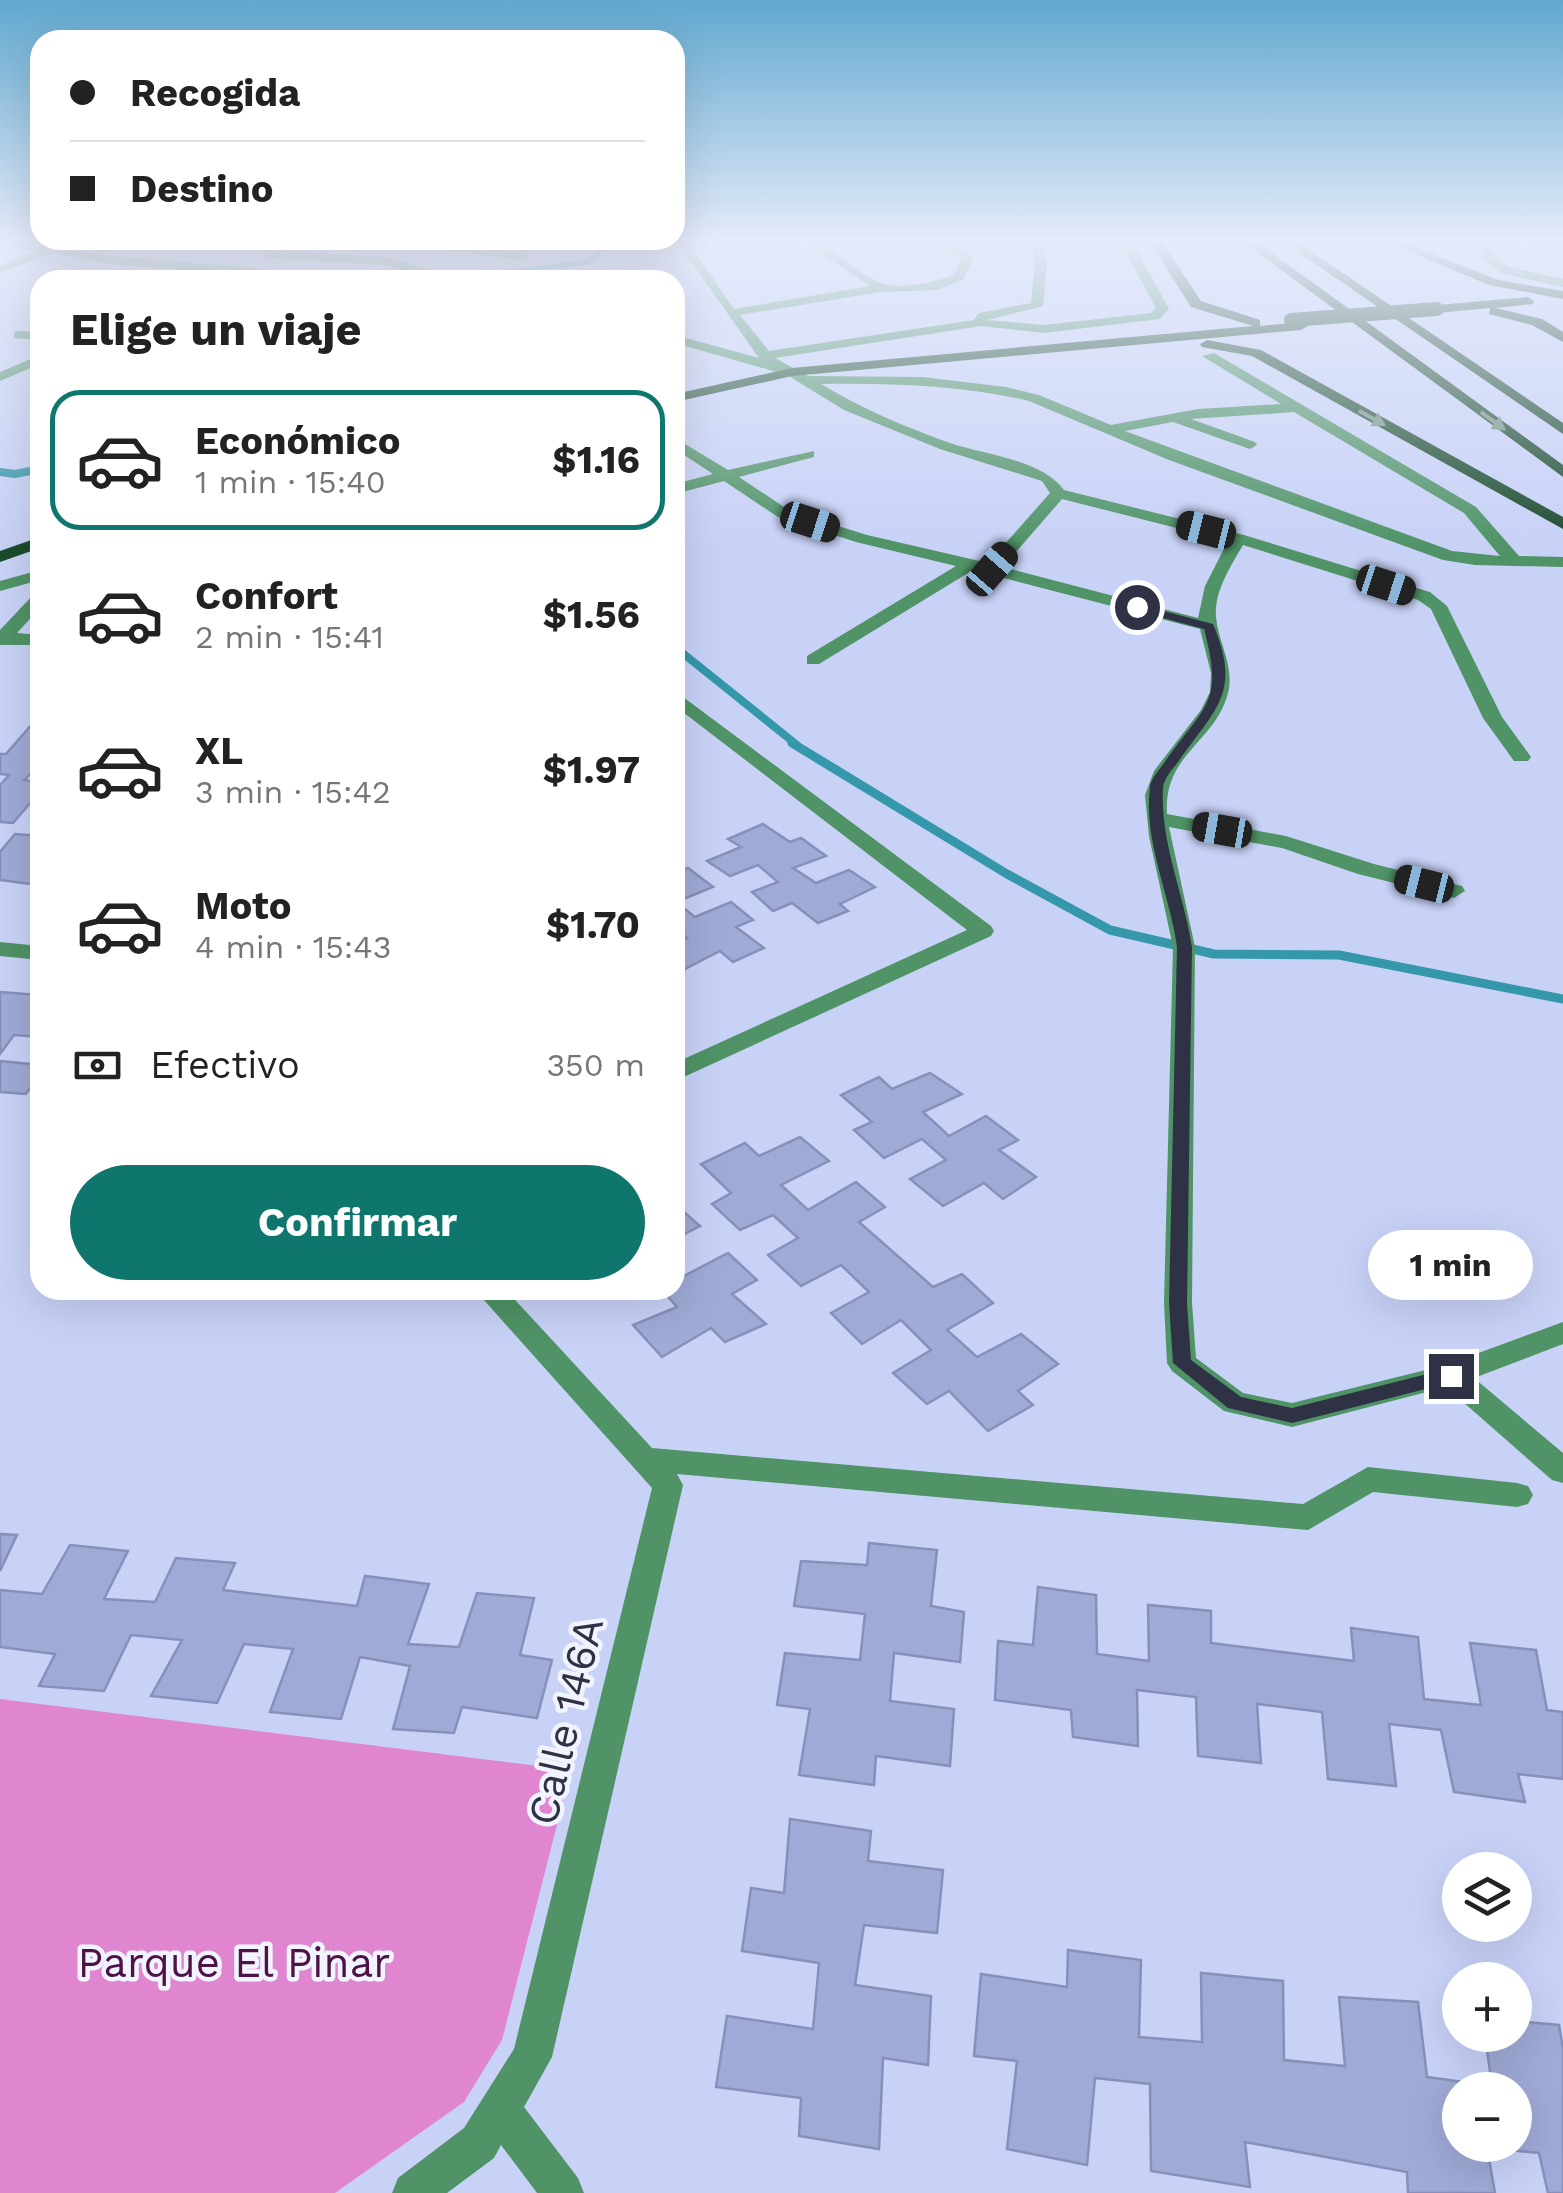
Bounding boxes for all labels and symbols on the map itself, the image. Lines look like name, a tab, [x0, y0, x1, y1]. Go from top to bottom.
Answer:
one-way arrow	[1358, 408, 1386, 426]
one-way arrow	[1480, 410, 1506, 430]
car	[777, 498, 843, 546]
car	[1173, 508, 1239, 552]
car	[961, 537, 1023, 601]
car	[1353, 561, 1419, 609]
route start	[1115, 585, 1160, 630]
car	[1190, 810, 1254, 850]
car	[1391, 862, 1457, 906]
callout: 1 min	[1368, 1231, 1534, 1301]
route end	[1429, 1354, 1474, 1399]
street label: Calle 146A	[518, 1613, 613, 1830]
park label: Parque El Pinar	[78, 1938, 390, 1987]

